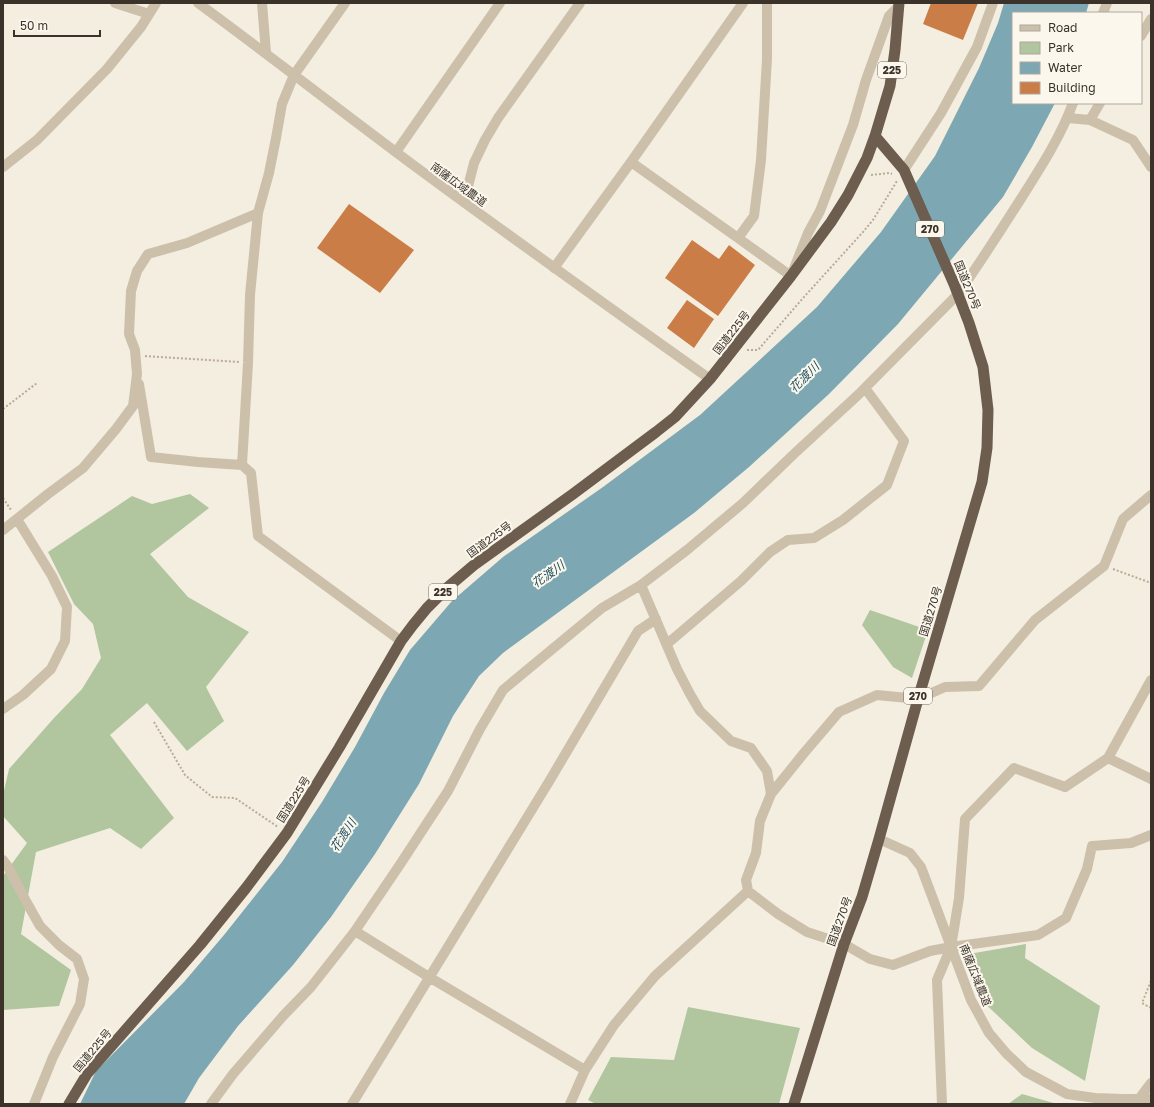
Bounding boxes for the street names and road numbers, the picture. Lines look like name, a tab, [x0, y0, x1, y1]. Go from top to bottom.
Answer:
road number: 225	[878, 62, 906, 78]
street label: 南薩広域農道	[428, 159, 490, 209]
road number: 270	[916, 221, 944, 237]
street label: 国道270号	[952, 258, 984, 312]
street label: 国道225号	[710, 307, 752, 357]
street label: 国道225号	[464, 518, 514, 560]
road number: 225	[429, 584, 457, 600]
street label: 国道270号	[916, 584, 944, 638]
road number: 270	[904, 688, 932, 704]
street label: 国道225号	[274, 773, 312, 825]
street label: 国道270号	[824, 894, 854, 948]
street label: 南薩広域農道	[958, 942, 994, 1008]
street label: 国道225号	[70, 1026, 114, 1074]

